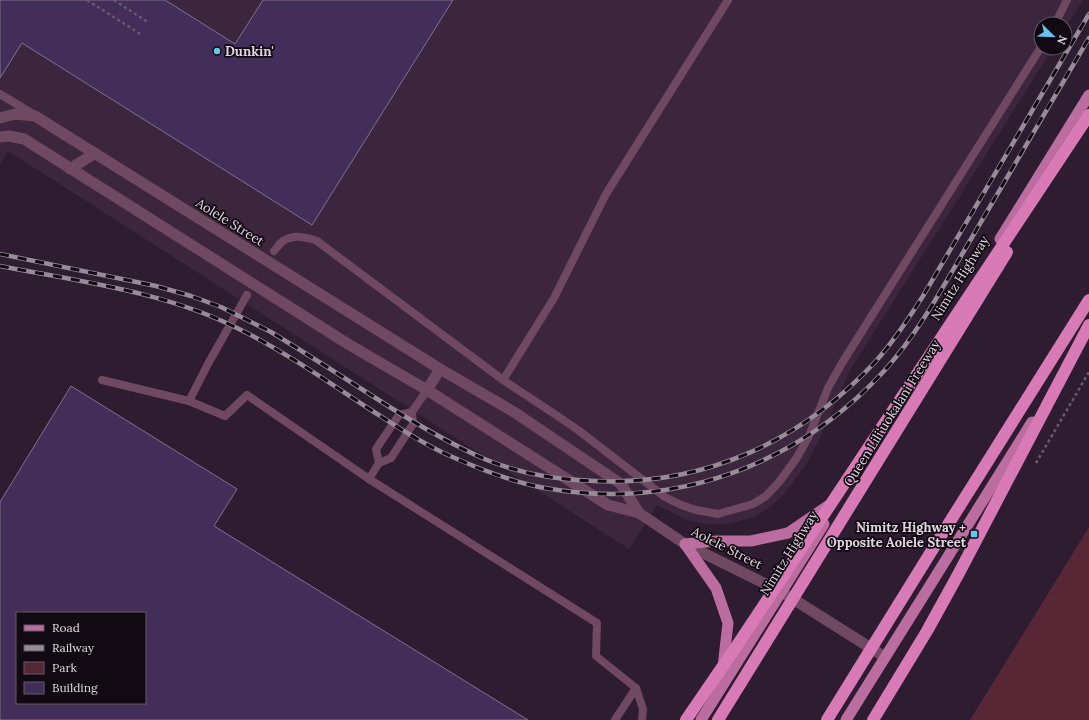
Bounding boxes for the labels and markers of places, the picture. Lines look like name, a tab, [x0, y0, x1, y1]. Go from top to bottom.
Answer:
place label: Dunkin'	[225, 43, 274, 60]
marker: Dunkin'	[212, 46, 222, 56]
place label: Nimitz Highway + Opposite Aolele Street	[827, 519, 967, 551]
marker: Nimitz Highway + Opposite Aolele Street	[969, 529, 979, 539]

